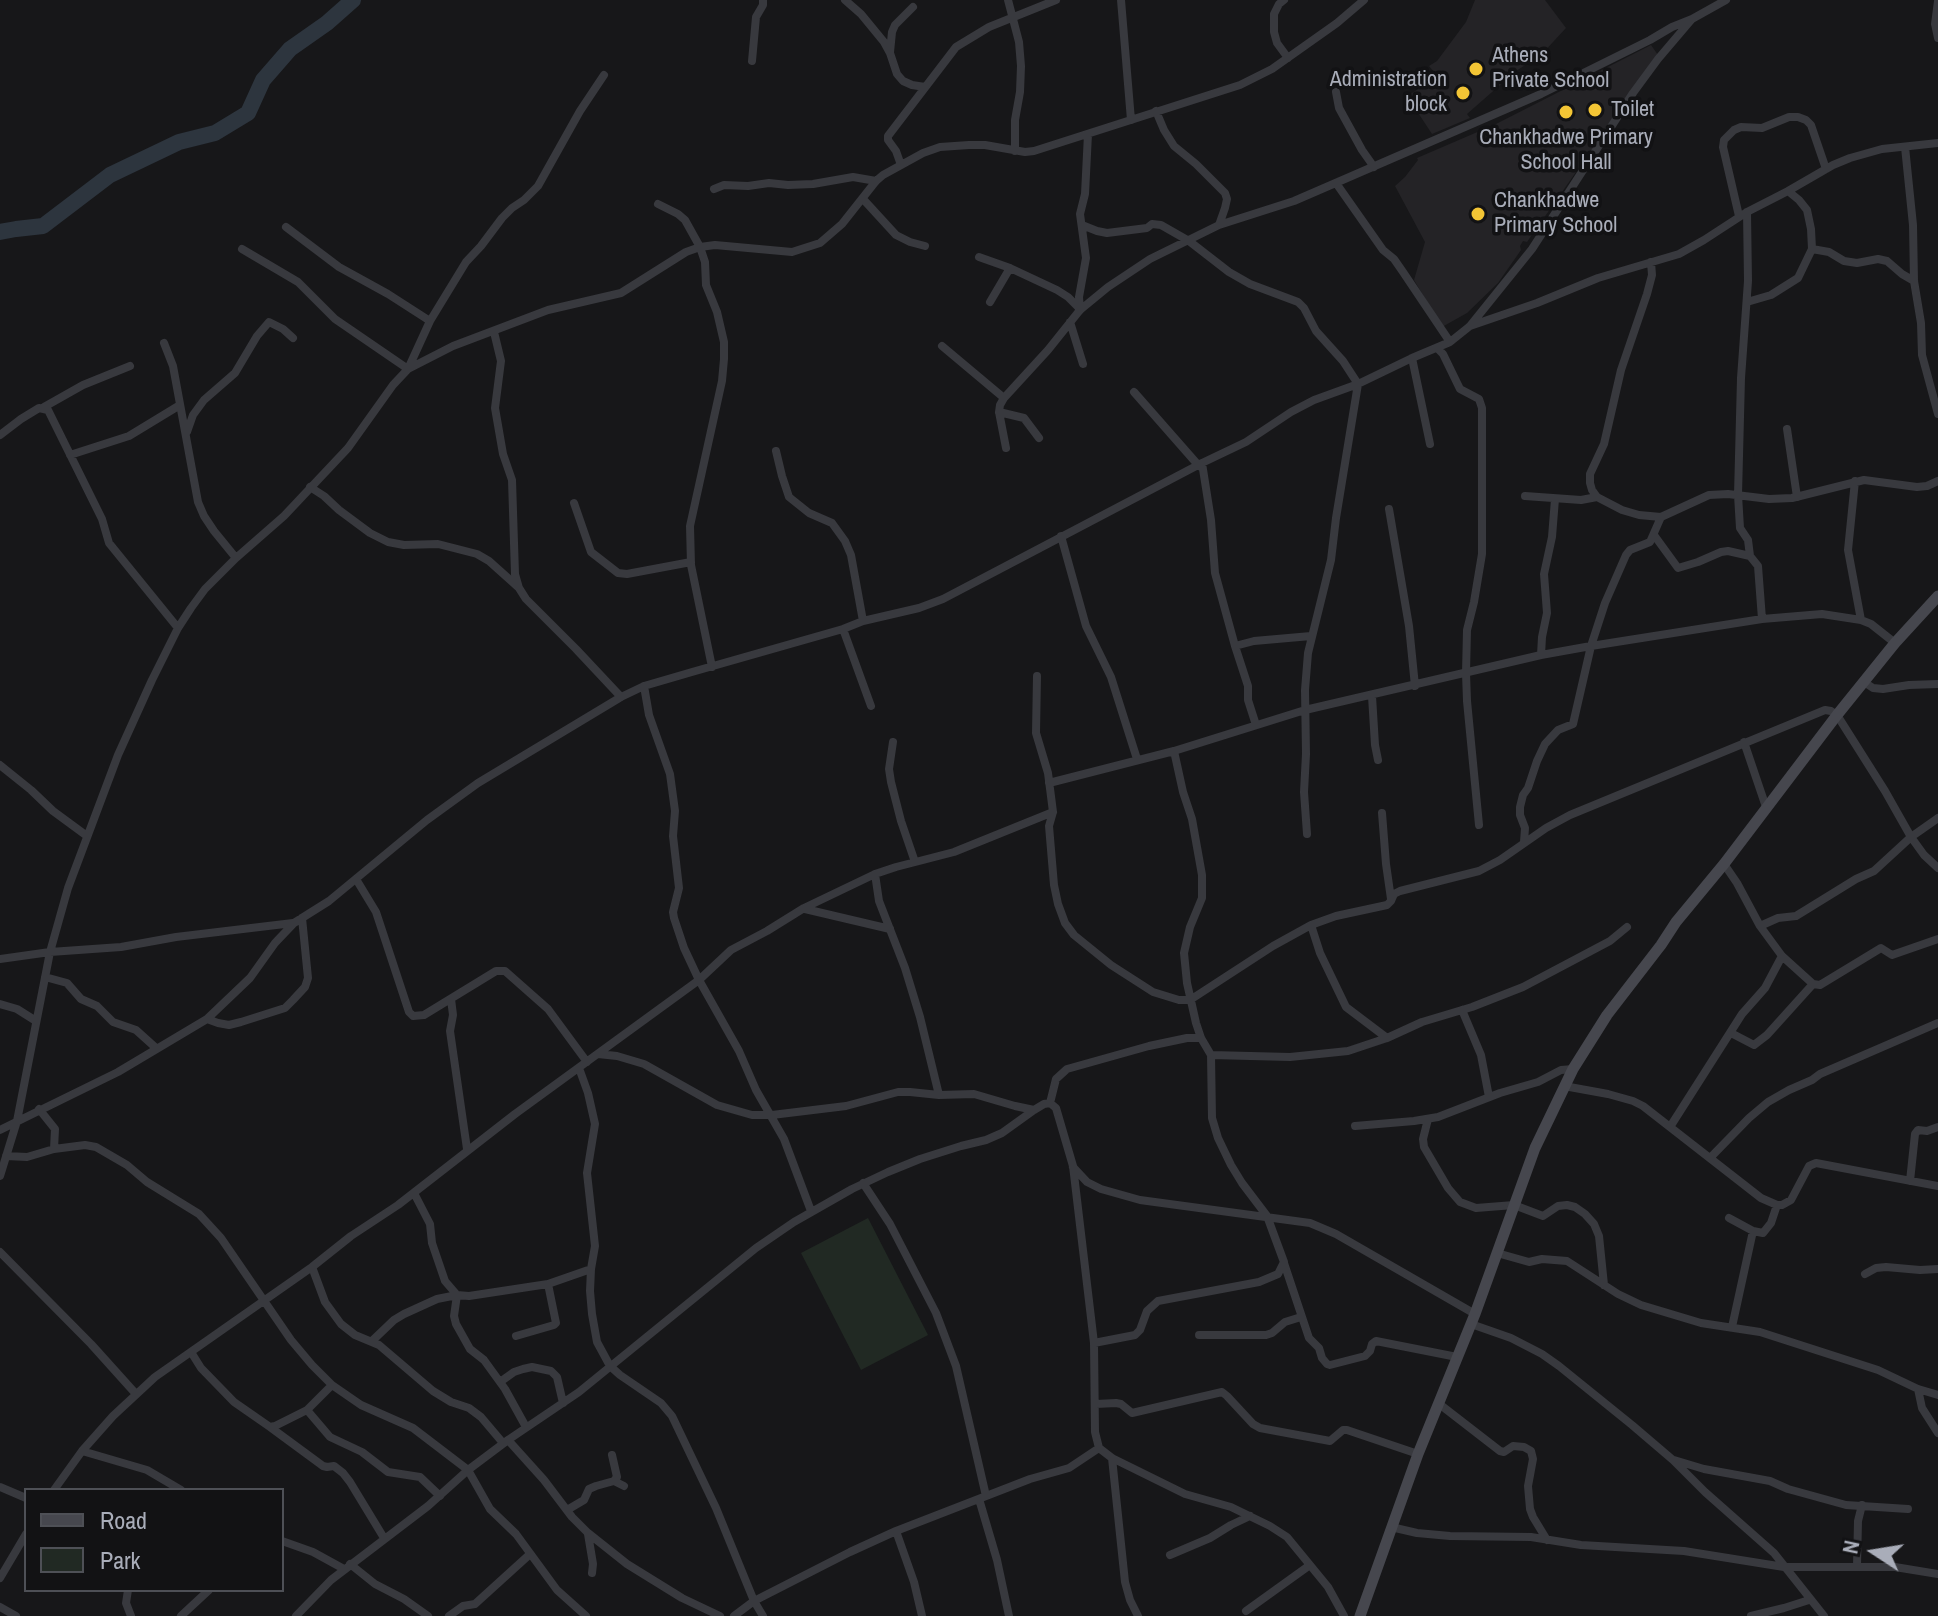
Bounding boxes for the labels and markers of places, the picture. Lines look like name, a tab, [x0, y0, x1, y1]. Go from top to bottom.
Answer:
place label: Athens Private School	[1492, 43, 1609, 94]
marker: Athens Private School	[1467, 60, 1485, 78]
place label: Administration block	[1330, 67, 1447, 118]
marker: Administration block	[1454, 84, 1472, 102]
place label: Toilet	[1611, 97, 1654, 123]
marker: Toilet	[1586, 101, 1604, 119]
marker: Chankhadwe Primary School Hall	[1557, 103, 1575, 121]
place label: Chankhadwe Primary School Hall	[1479, 125, 1653, 176]
place label: Chankhadwe Primary School	[1494, 188, 1617, 240]
marker: Chankhadwe Primary School	[1469, 205, 1487, 223]

